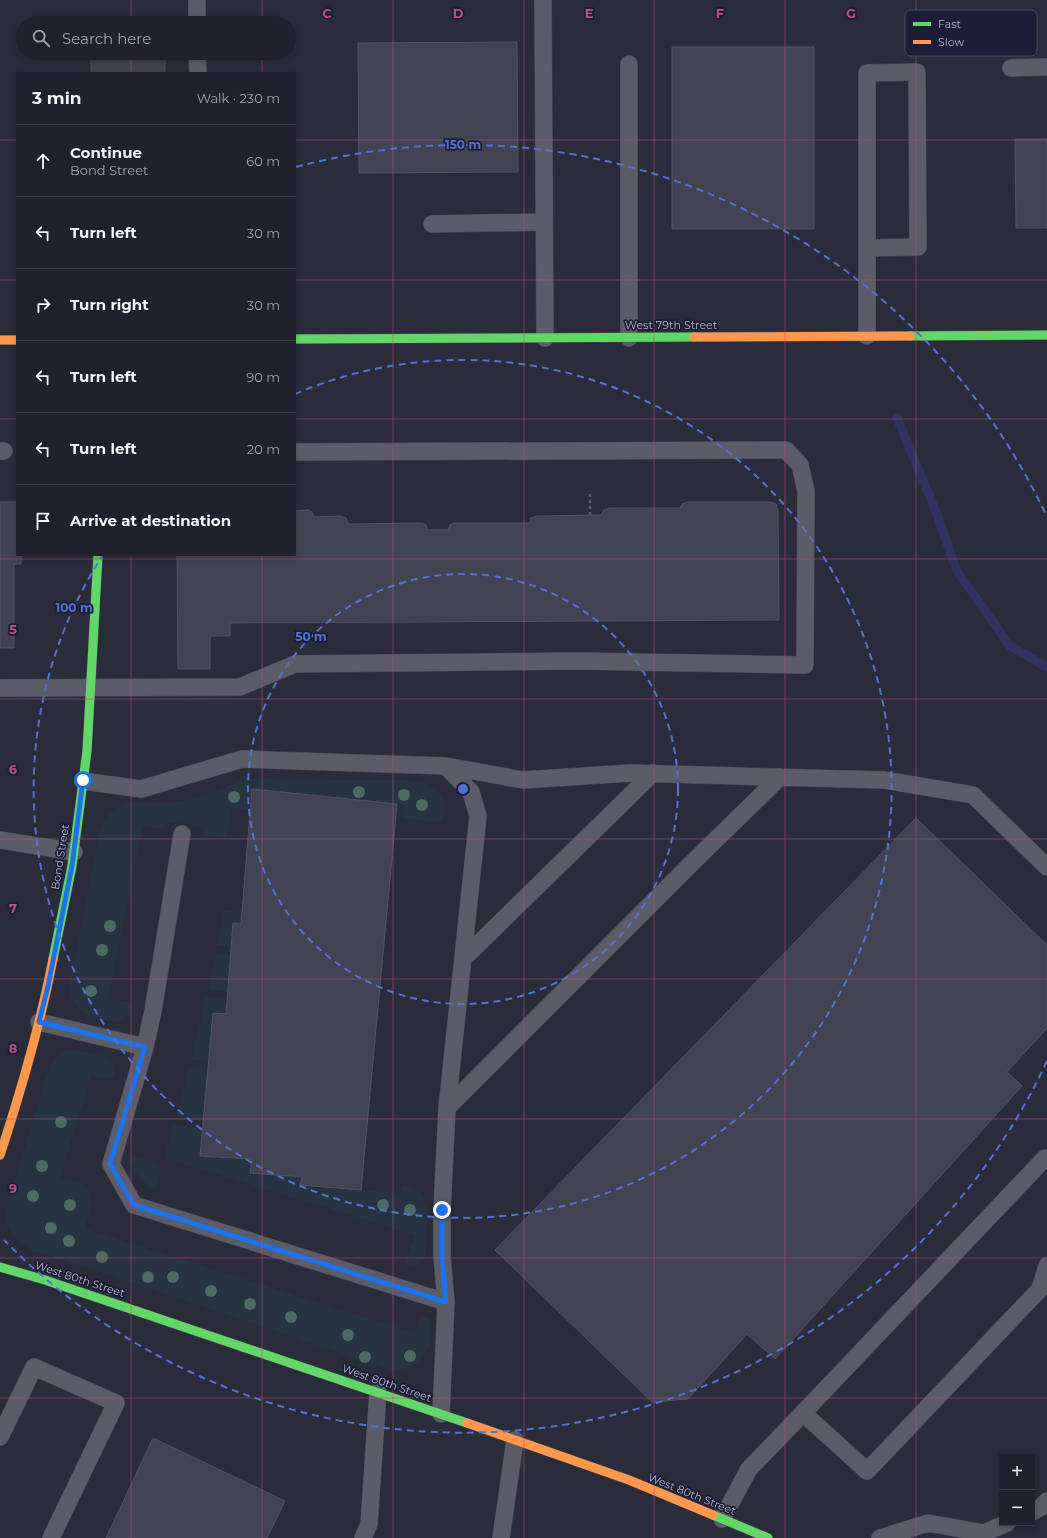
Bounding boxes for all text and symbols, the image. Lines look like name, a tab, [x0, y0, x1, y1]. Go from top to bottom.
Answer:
text: C	[322, 5, 332, 21]
text: D	[453, 5, 464, 21]
text: E	[585, 5, 594, 21]
text: F	[716, 5, 724, 21]
text: G	[846, 5, 856, 21]
legend	[905, 10, 1037, 56]
search box	[16, 16, 296, 60]
text: Fast	[938, 17, 962, 31]
icon: search	[30, 27, 52, 49]
text: Search here	[62, 29, 151, 48]
text: Slow	[938, 35, 964, 49]
text: 3 min	[32, 88, 82, 108]
text: Walk · 230 m	[197, 90, 280, 106]
text: 150 m	[445, 137, 481, 152]
text: Continue	[70, 143, 142, 162]
icon: ahead	[32, 150, 54, 172]
text: 60 m	[246, 153, 280, 169]
text: Bond Street	[70, 162, 148, 178]
icon: left	[32, 222, 54, 244]
text: Turn left	[70, 223, 137, 242]
text: 30 m	[247, 225, 280, 241]
icon: right	[32, 294, 54, 316]
text: Turn right	[70, 295, 149, 314]
text: 30 m	[247, 297, 280, 313]
street label: West 79th Street	[625, 318, 718, 332]
icon: left	[32, 366, 54, 388]
text: Turn left	[70, 367, 137, 386]
text: 90 m	[246, 369, 280, 385]
icon: left	[32, 438, 54, 460]
text: Turn left	[70, 439, 137, 458]
text: 20 m	[247, 441, 280, 457]
icon: arrive	[32, 510, 54, 532]
text: Arrive at destination	[70, 511, 231, 530]
text: 100 m	[56, 600, 92, 615]
text: 5	[9, 621, 17, 637]
text: 50 m	[295, 629, 327, 644]
text: 6	[9, 761, 18, 777]
route start	[74, 771, 92, 789]
centre of rings	[456, 782, 470, 796]
street label: Bond Street	[48, 823, 72, 891]
text: 7	[9, 900, 17, 916]
text: 8	[9, 1040, 18, 1056]
text: 9	[9, 1180, 17, 1196]
route end	[433, 1201, 451, 1219]
street label: West 80th Street	[33, 1258, 127, 1300]
street label: West 80th Street	[341, 1361, 434, 1405]
map controls	[999, 1454, 1035, 1526]
button: +	[999, 1454, 1035, 1490]
street label: West 80th Street	[646, 1470, 738, 1518]
button: −	[999, 1490, 1035, 1526]

